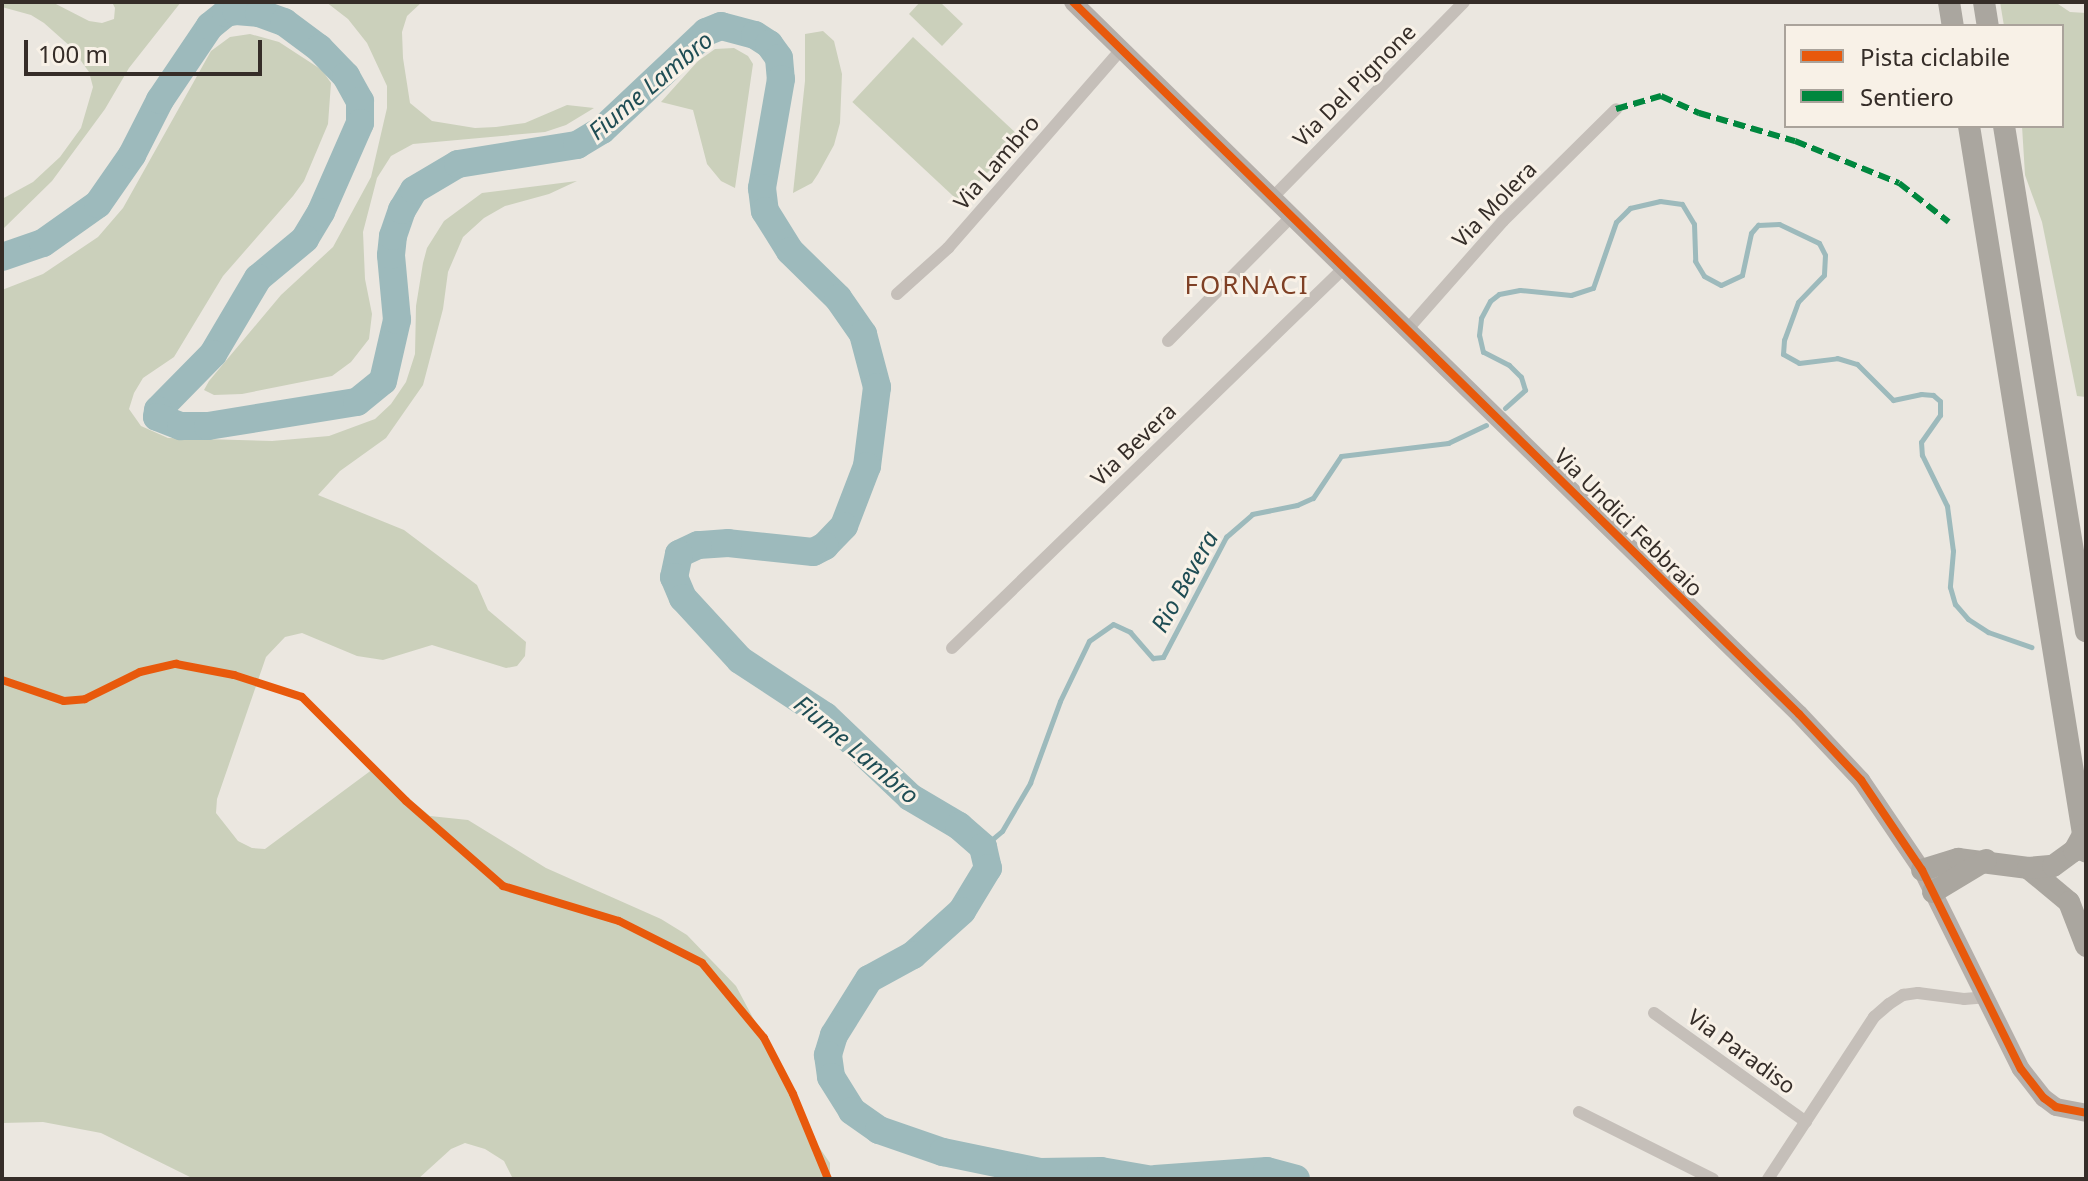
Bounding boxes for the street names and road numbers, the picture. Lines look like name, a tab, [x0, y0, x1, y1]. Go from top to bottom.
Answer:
street label: Via Del Pignone	[1287, 18, 1421, 152]
street label: Via Lambro	[948, 109, 1044, 215]
street label: Via Molera	[1447, 156, 1541, 252]
street label: Via Bevera	[1085, 397, 1181, 491]
street label: Via Undici Febbraio	[1549, 442, 1709, 602]
street label: Via Paradiso	[1683, 1003, 1801, 1099]

